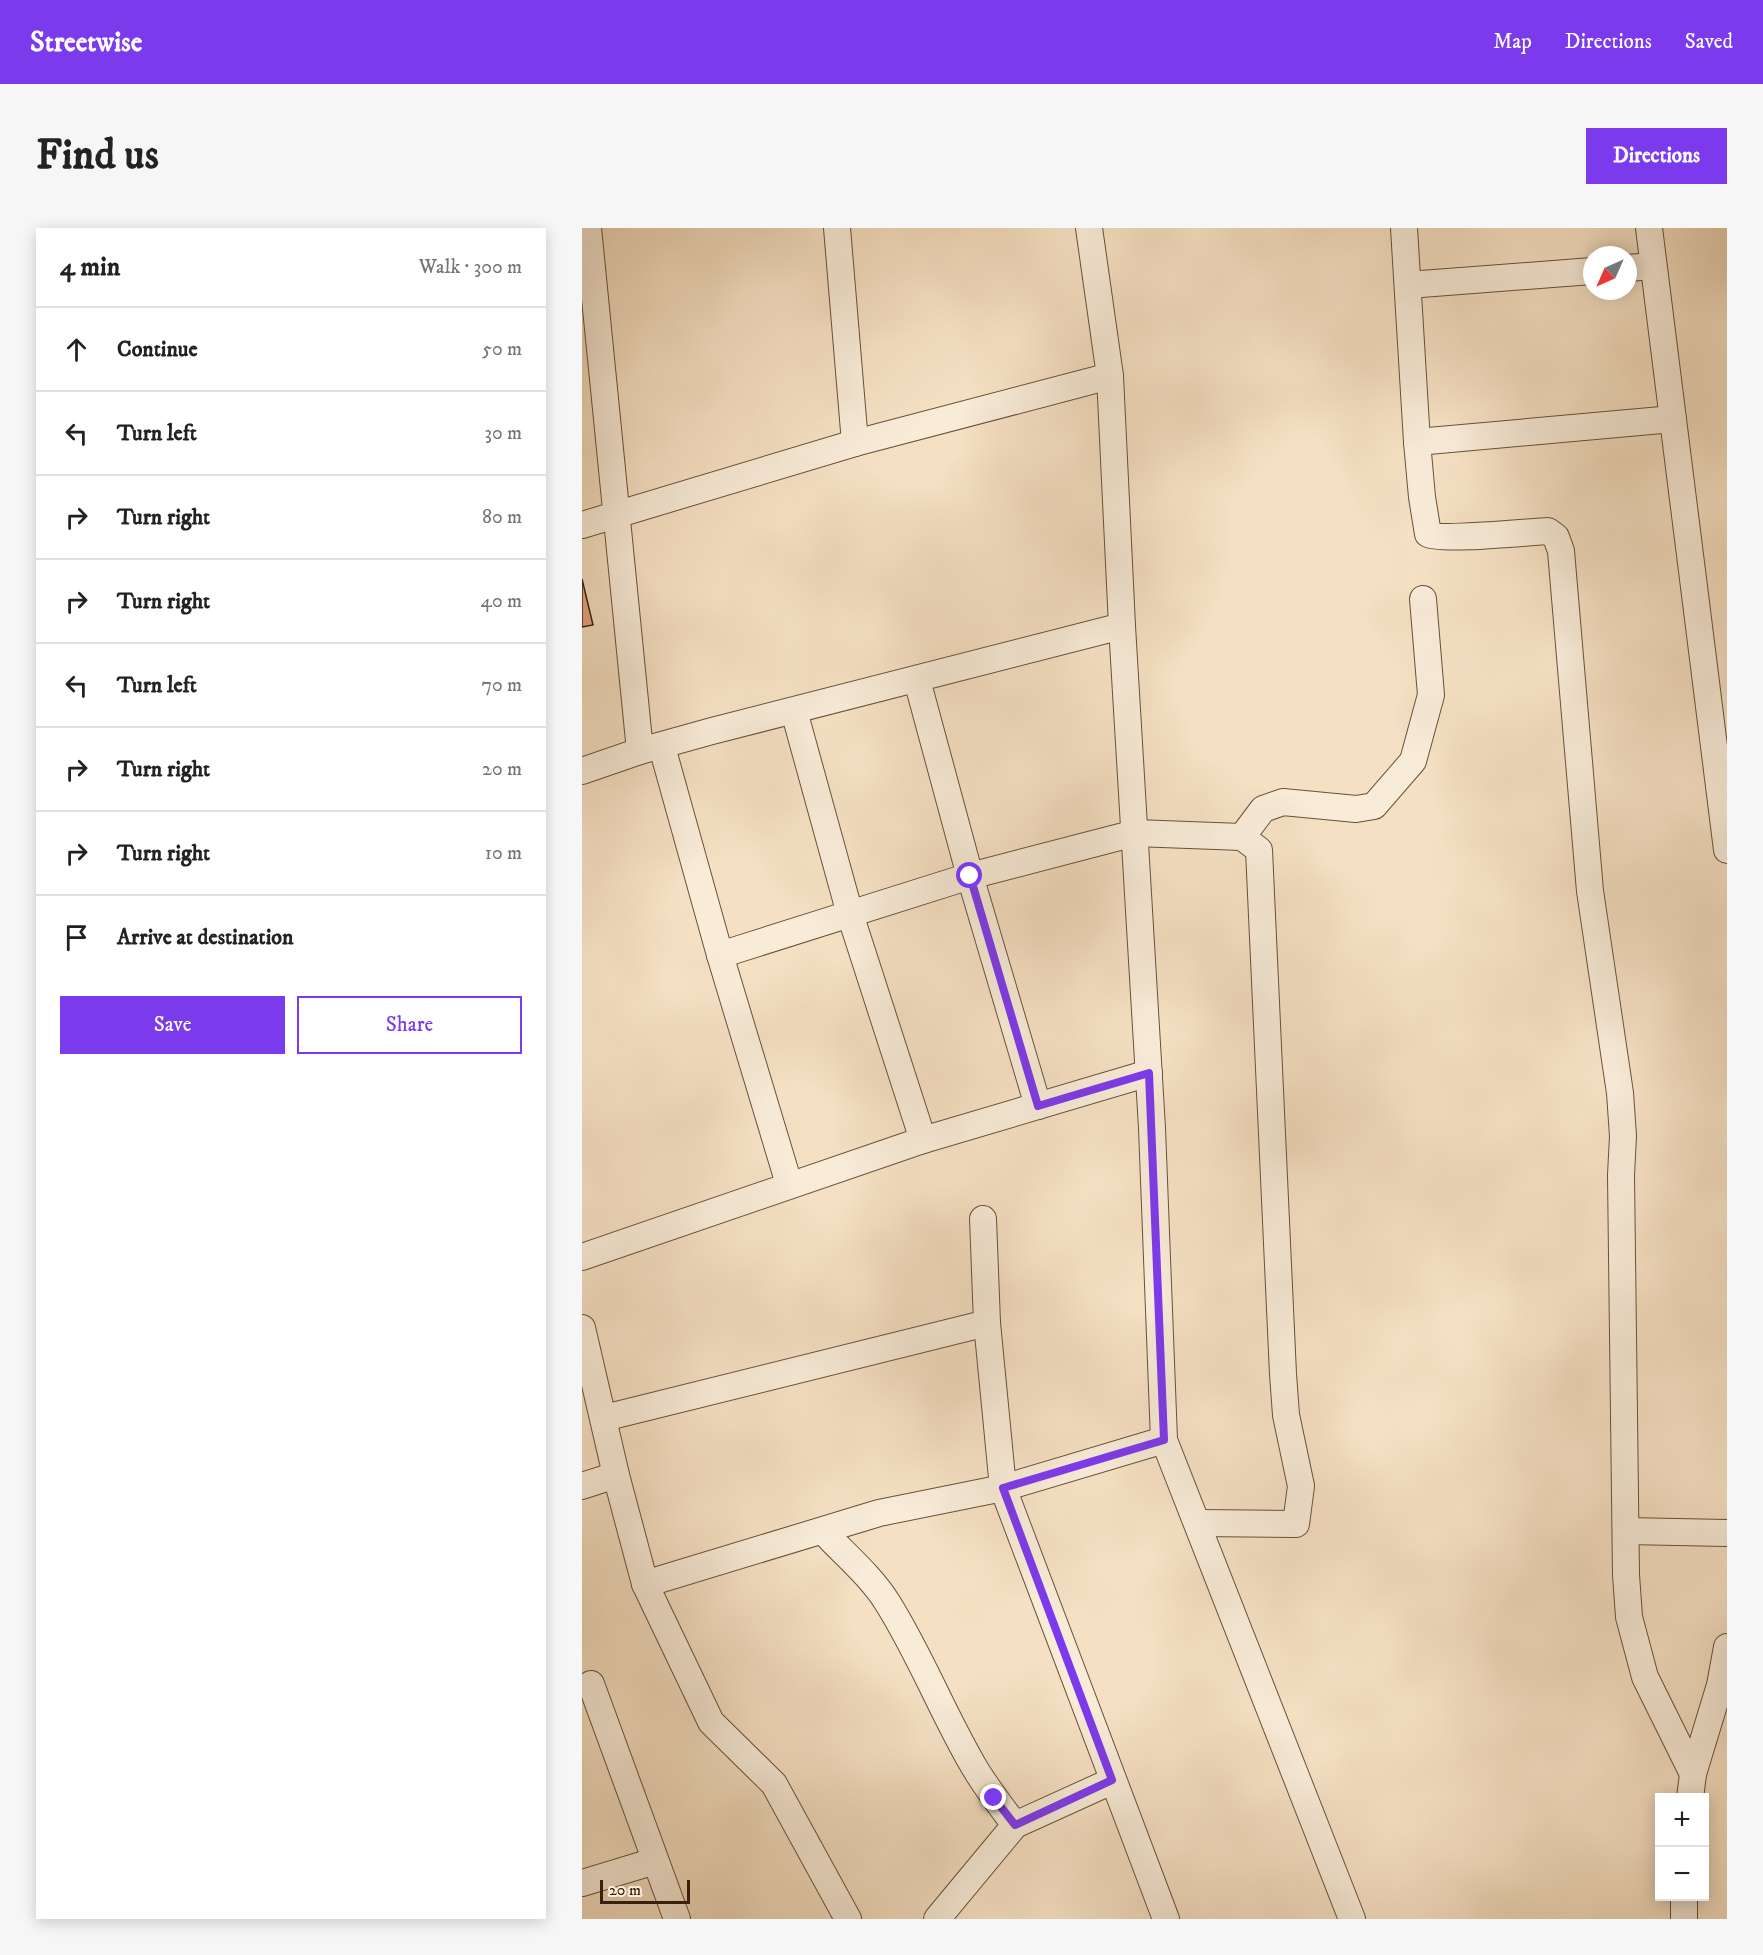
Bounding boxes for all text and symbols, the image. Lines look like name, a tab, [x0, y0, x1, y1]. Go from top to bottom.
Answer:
text: Streetwise	[30, 25, 142, 60]
text: Map	[1493, 29, 1532, 55]
text: Directions	[1565, 29, 1652, 55]
text: Saved	[1685, 29, 1733, 55]
button: Directions	[1586, 128, 1727, 184]
text: Find us	[36, 130, 159, 182]
north arrow	[1583, 246, 1637, 300]
text: 4 min	[60, 251, 120, 284]
text: Walk · 300 m	[419, 255, 522, 280]
icon: ahead	[60, 333, 93, 366]
text: Continue	[117, 336, 198, 363]
text: 50 m	[482, 337, 522, 362]
icon: left	[60, 417, 93, 450]
text: Turn left	[117, 420, 197, 447]
text: 30 m	[484, 421, 522, 446]
icon: right	[60, 501, 93, 534]
text: Turn right	[117, 504, 210, 531]
text: 80 m	[482, 505, 522, 530]
icon: right	[60, 585, 93, 618]
text: Turn right	[117, 588, 210, 615]
text: 40 m	[480, 589, 522, 614]
icon: left	[60, 669, 93, 702]
text: Turn left	[117, 672, 197, 699]
text: 70 m	[481, 673, 522, 698]
icon: right	[60, 753, 93, 786]
text: Turn right	[117, 756, 210, 783]
text: 20 m	[482, 757, 522, 782]
icon: right	[60, 837, 93, 870]
text: Turn right	[117, 840, 210, 867]
text: 10 m	[485, 841, 522, 866]
route start	[956, 862, 982, 888]
icon: arrive	[60, 921, 93, 954]
text: Arrive at destination	[117, 924, 294, 951]
button: Save	[60, 996, 285, 1054]
button: Share	[297, 996, 522, 1054]
route end	[980, 1784, 1006, 1810]
map controls	[1655, 1793, 1709, 1901]
button: +	[1655, 1793, 1709, 1847]
button: −	[1655, 1847, 1709, 1901]
scale bar	[600, 1877, 690, 1904]
text: 20 m	[609, 1880, 641, 1900]

